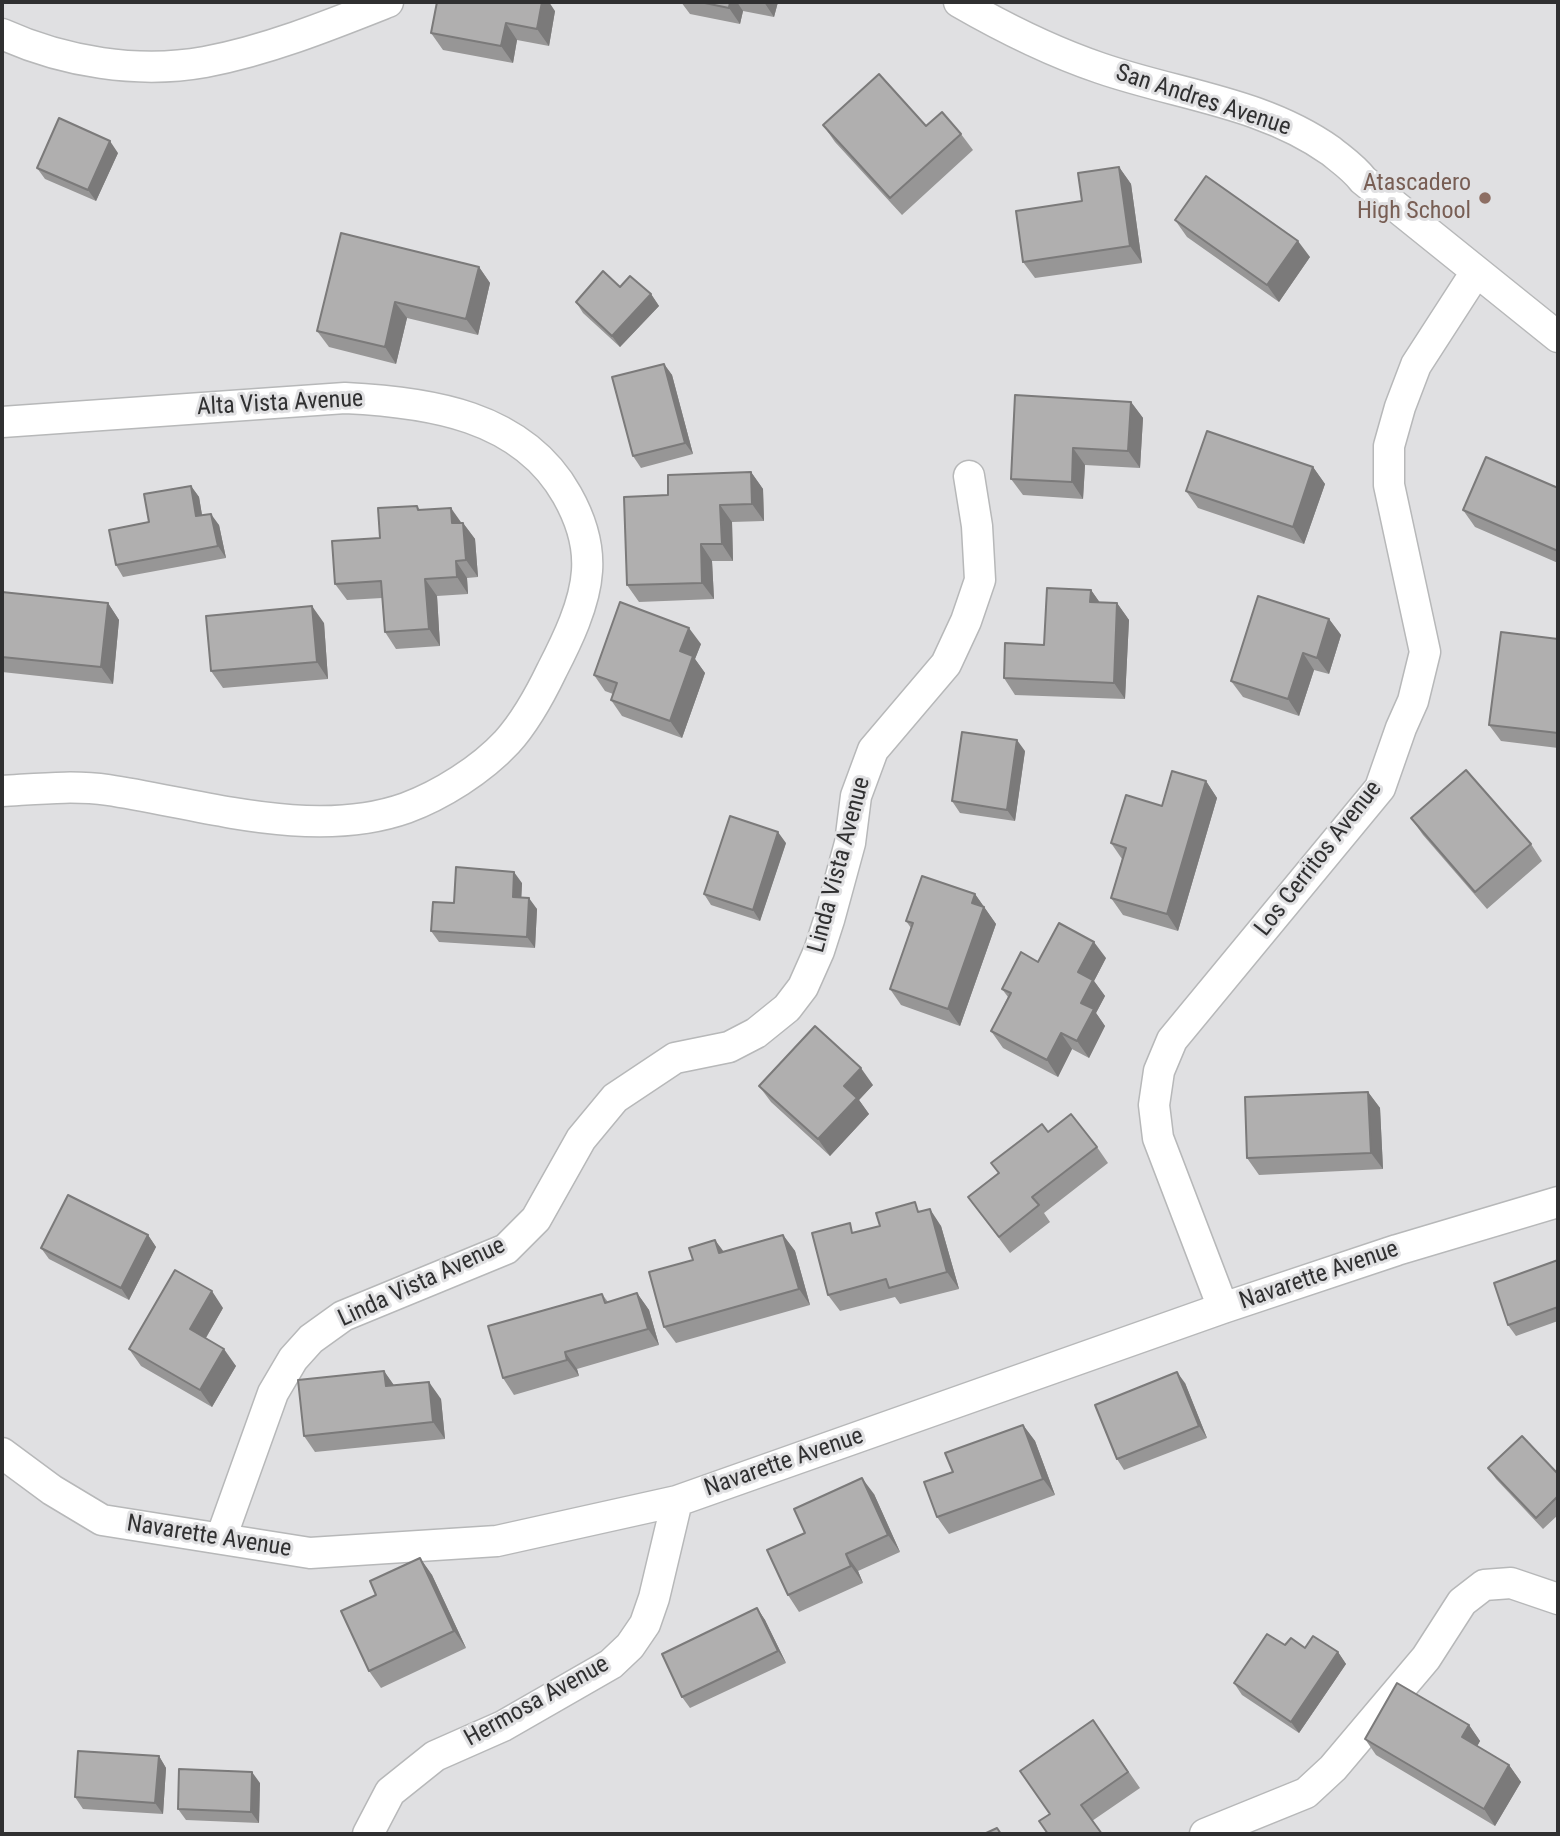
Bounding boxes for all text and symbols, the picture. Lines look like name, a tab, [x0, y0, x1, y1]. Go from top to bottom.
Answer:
street label: San Andres Avenue	[1112, 59, 1294, 143]
place label: Atascadero High School	[1357, 170, 1471, 226]
marker: Atascadero High School	[1477, 190, 1493, 206]
street label: Alta Vista Avenue	[196, 385, 364, 423]
street label: Linda Vista Avenue	[803, 774, 877, 956]
street label: Los Cerritos Avenue	[1249, 776, 1389, 942]
street label: Linda Vista Avenue	[334, 1232, 510, 1334]
street label: Navarette Avenue	[1236, 1235, 1402, 1317]
street label: Navarette Avenue	[701, 1422, 867, 1504]
street label: Navarette Avenue	[125, 1510, 293, 1564]
street label: Hermosa Avenue	[460, 1650, 614, 1754]

